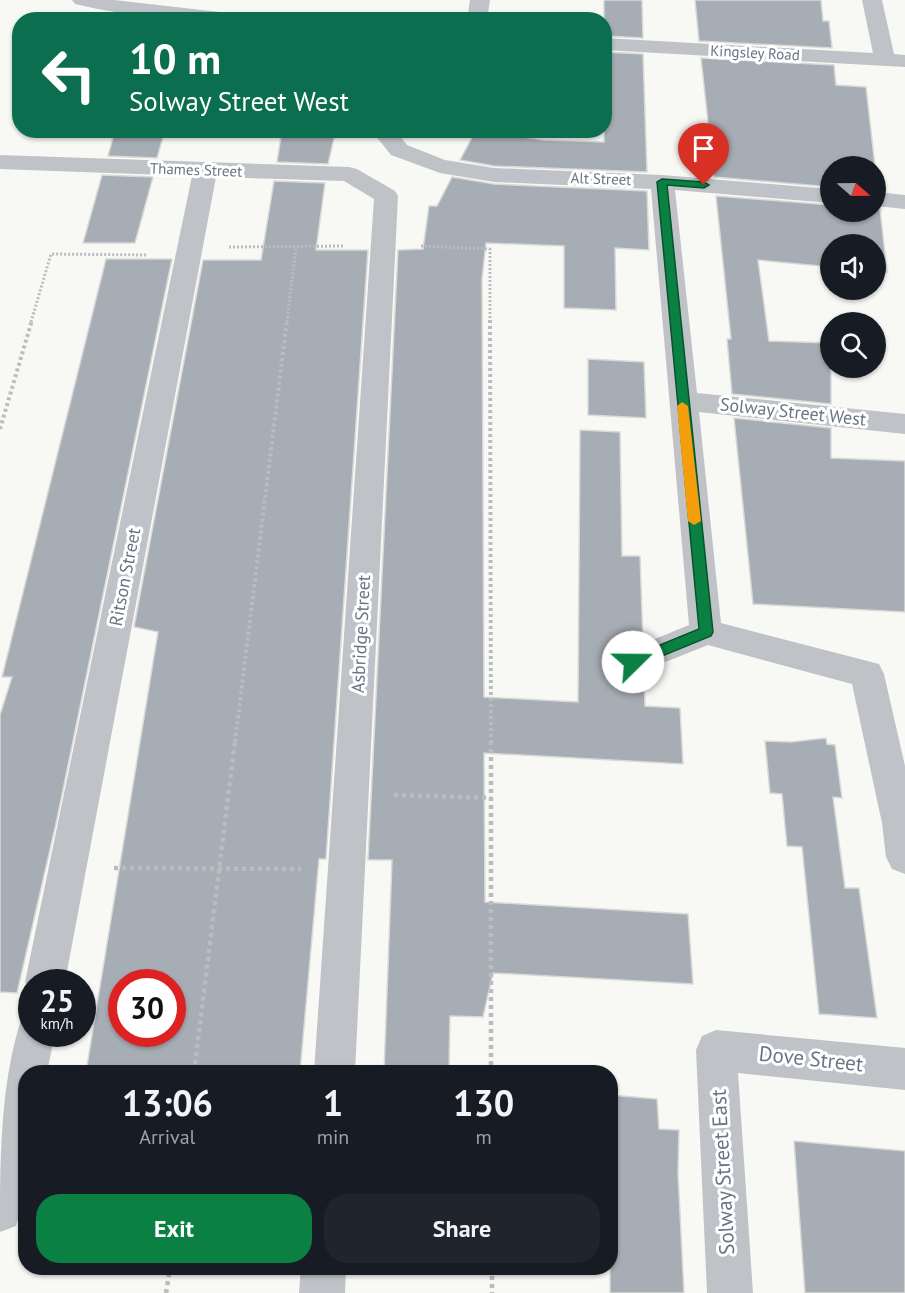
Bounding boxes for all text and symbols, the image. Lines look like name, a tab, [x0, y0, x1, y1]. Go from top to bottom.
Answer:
text: 10 m	[129, 31, 221, 86]
icon: left	[30, 36, 108, 114]
street label: Kingsley Road	[710, 41, 800, 64]
text: Solway Street West	[129, 84, 349, 118]
pin	[678, 123, 729, 185]
icon: arrive	[687, 132, 720, 165]
north arrow	[820, 156, 886, 222]
map controls	[820, 156, 886, 378]
street label: Thames Street	[150, 158, 243, 181]
street label: Alt Street	[570, 168, 632, 189]
button: sound	[820, 234, 886, 300]
button: search	[820, 312, 886, 378]
street label: Solway Street West	[719, 392, 867, 431]
street label: Ritson Street	[104, 526, 145, 628]
street label: Asbridge Street	[346, 574, 375, 694]
position arrow	[601, 630, 665, 694]
speed limit sign: 30	[108, 969, 186, 1047]
text: 25	[40, 981, 74, 1020]
text: km/h	[41, 1014, 73, 1033]
street label: Dove Street	[758, 1040, 864, 1077]
text: 13:06	[122, 1079, 213, 1126]
text: 1	[323, 1079, 343, 1126]
text: 130	[453, 1079, 514, 1126]
street label: Solway Street East	[705, 1088, 740, 1256]
text: Arrival	[139, 1124, 195, 1150]
text: min	[317, 1124, 349, 1150]
text: m	[476, 1124, 492, 1150]
button: Exit	[36, 1194, 312, 1263]
button: Share	[324, 1194, 600, 1263]

